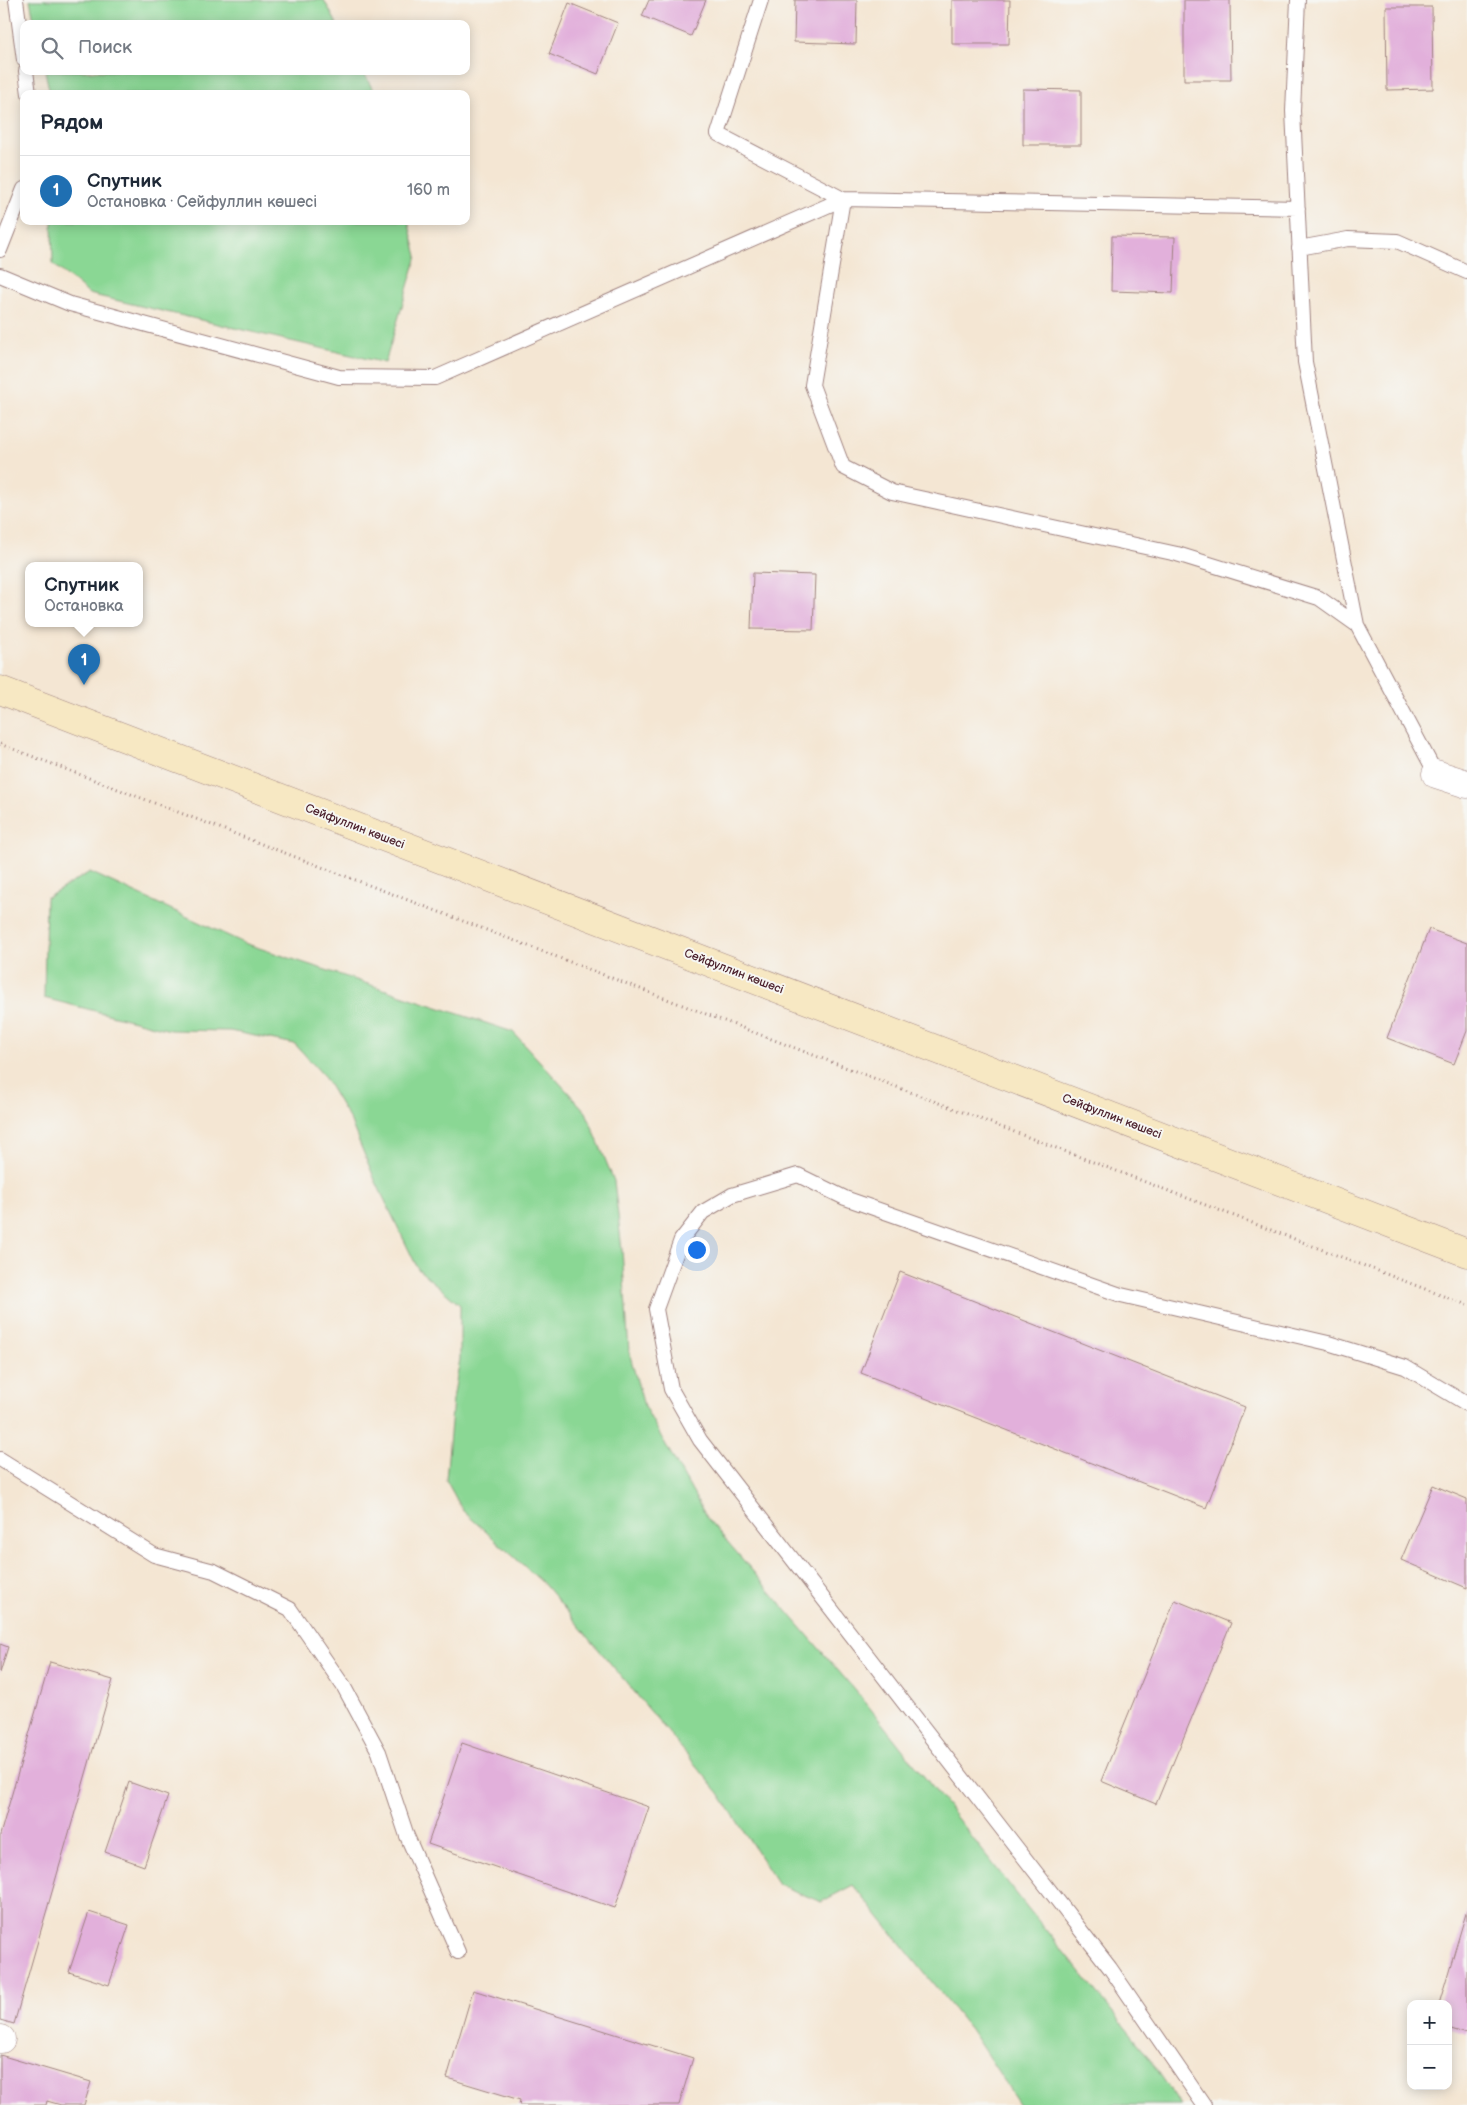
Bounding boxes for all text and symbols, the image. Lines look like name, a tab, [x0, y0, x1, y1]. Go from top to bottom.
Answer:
search box	[20, 20, 470, 75]
icon: search	[38, 34, 66, 62]
text: Поиск	[78, 36, 132, 59]
text: Рядом	[40, 110, 103, 135]
text: Спутник	[87, 170, 162, 193]
text: 1	[53, 181, 59, 200]
text: 160 m	[407, 181, 450, 200]
text: Остановка · Сейфуллин көшесі	[87, 193, 317, 212]
popup	[25, 562, 143, 627]
text: Спутник	[44, 574, 119, 597]
text: Остановка	[44, 597, 124, 616]
pin: 1	[68, 644, 100, 685]
street label: Сейфуллин көшесі	[303, 801, 407, 852]
street label: Сейфуллин көшесі	[682, 946, 786, 997]
street label: Сейфуллин көшесі	[1060, 1091, 1164, 1142]
your location	[684, 1237, 710, 1263]
map controls	[1407, 2000, 1452, 2090]
button: +	[1407, 2000, 1452, 2045]
button: −	[1407, 2045, 1452, 2090]

